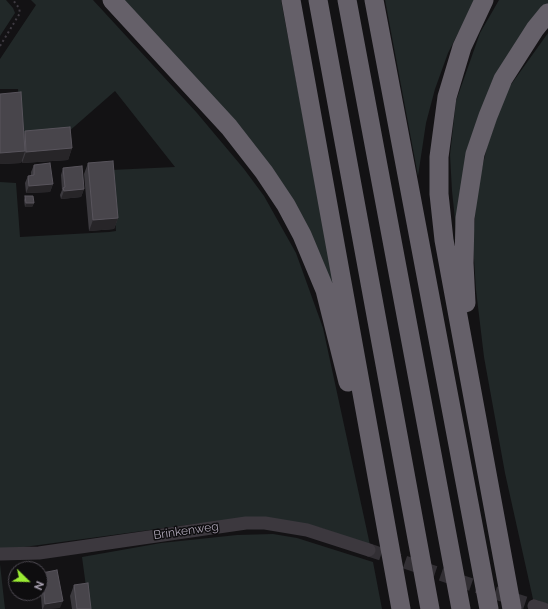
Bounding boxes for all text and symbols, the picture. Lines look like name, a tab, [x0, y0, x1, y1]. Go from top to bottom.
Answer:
street label: Brinkenweg	[152, 519, 220, 543]
north arrow	[8, 561, 48, 601]
text: N	[31, 579, 46, 592]

